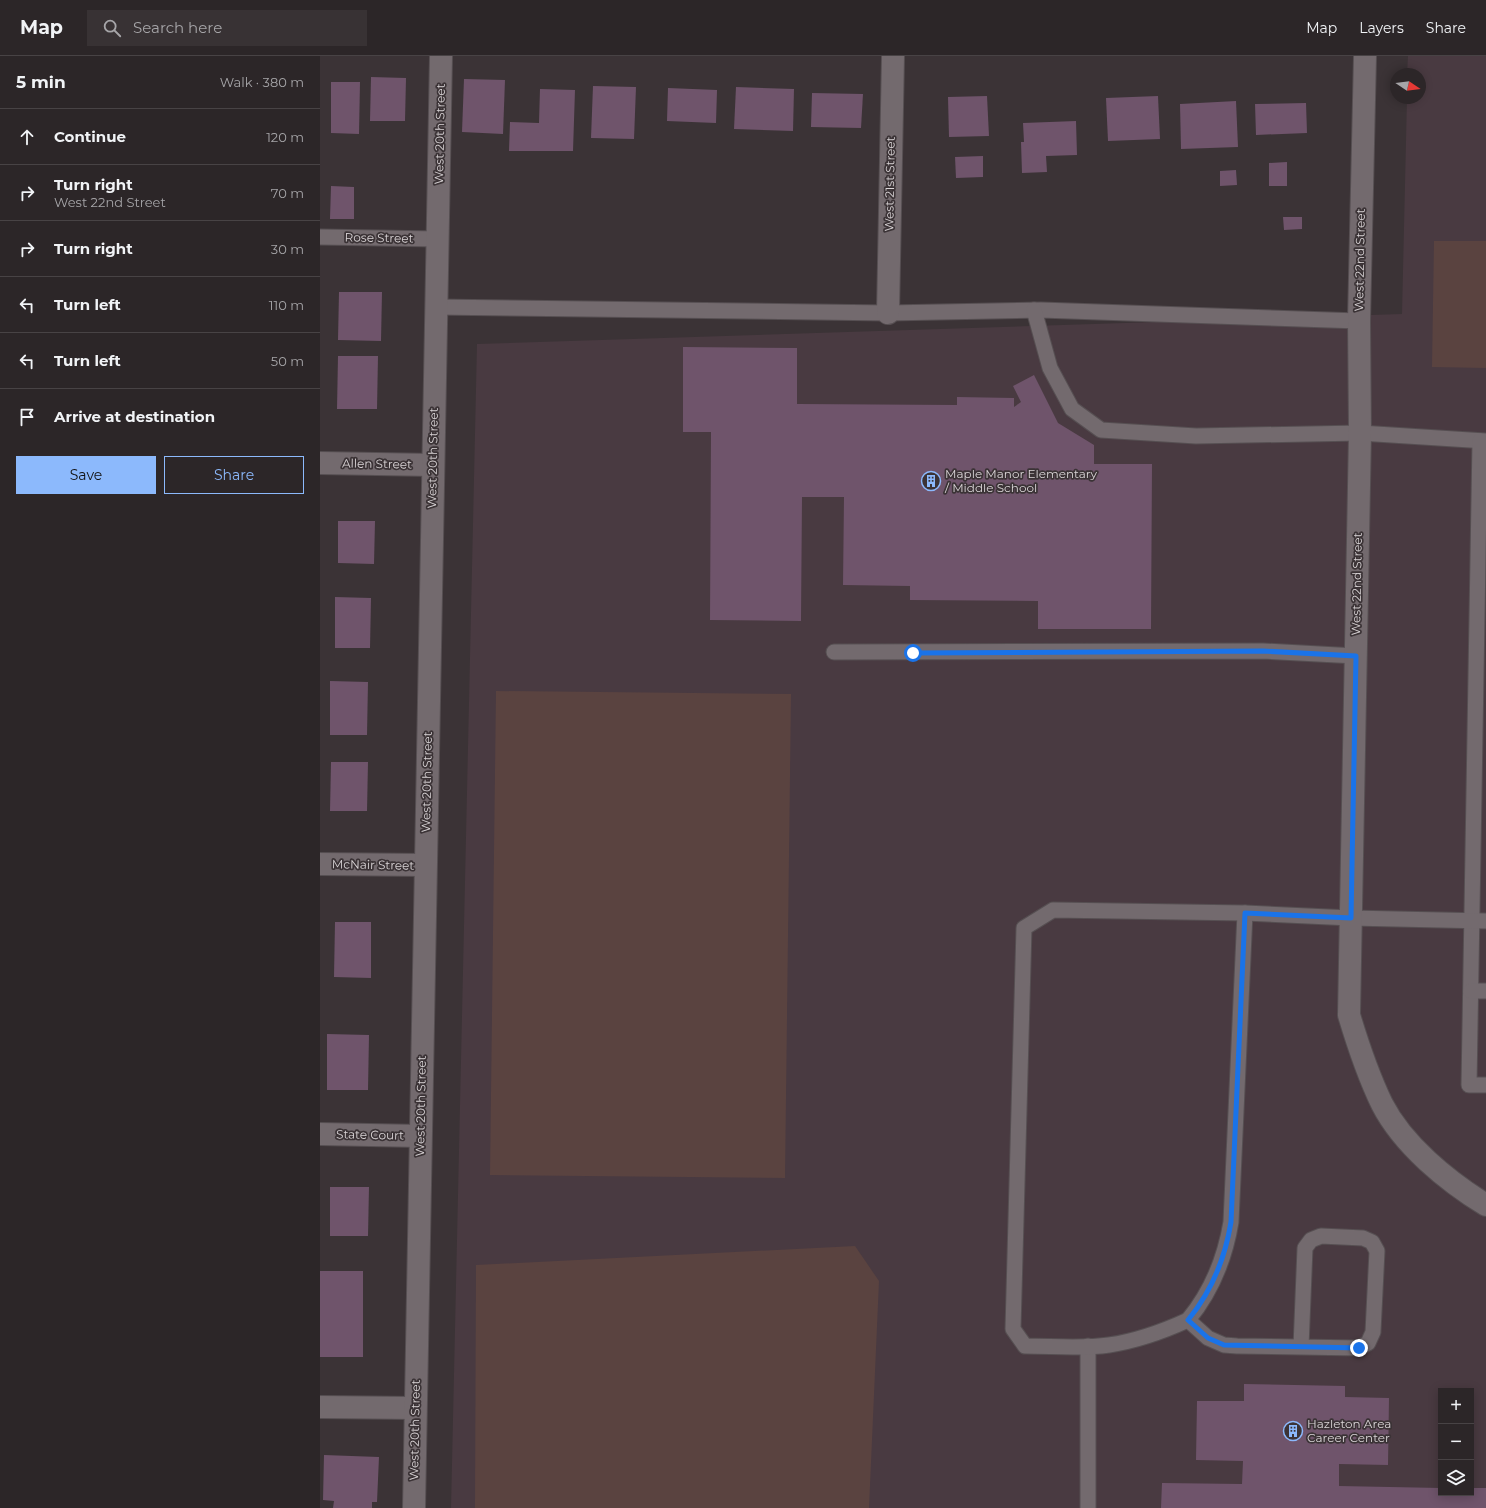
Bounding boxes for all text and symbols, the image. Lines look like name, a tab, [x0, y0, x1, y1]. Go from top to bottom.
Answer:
search box	[87, 10, 367, 46]
text: Map	[20, 16, 63, 39]
icon: search	[101, 17, 123, 39]
text: Search here	[133, 18, 222, 37]
text: Map	[1306, 19, 1337, 37]
text: Layers	[1359, 19, 1404, 37]
text: Share	[1426, 19, 1466, 37]
north arrow	[1390, 68, 1426, 104]
text: 5 min	[16, 72, 66, 92]
text: Walk · 380 m	[220, 74, 304, 90]
street label: West 20th Street	[431, 83, 448, 185]
icon: ahead	[16, 126, 38, 148]
text: Continue	[54, 127, 126, 146]
text: 120 m	[266, 129, 304, 145]
street label: West 21st Street	[881, 136, 898, 232]
text: Turn right	[54, 175, 133, 194]
icon: right	[16, 182, 38, 204]
text: 70 m	[271, 185, 304, 201]
text: West 22nd Street	[54, 194, 166, 210]
street label: West 22nd Street	[1351, 208, 1368, 312]
street label: Rose Street	[345, 229, 414, 246]
icon: right	[16, 238, 38, 260]
text: Turn right	[54, 239, 133, 258]
text: 30 m	[271, 241, 304, 257]
icon: left	[16, 294, 38, 316]
text: Turn left	[54, 295, 121, 314]
text: 110 m	[269, 297, 304, 313]
icon: left	[16, 350, 38, 372]
text: Turn left	[54, 351, 121, 370]
text: 50 m	[271, 353, 304, 369]
icon: arrive	[16, 406, 38, 428]
text: Arrive at destination	[54, 407, 215, 426]
street label: West 20th Street	[424, 407, 441, 509]
street label: Allen Street	[342, 455, 412, 472]
button: Save	[16, 456, 156, 494]
button: Share	[164, 456, 304, 494]
place label: Maple Manor Elementary / Middle School	[944, 466, 1097, 495]
building icon: Maple Manor Elementary / Middle School	[920, 470, 942, 492]
street label: West 22nd Street	[1348, 532, 1365, 636]
route start	[904, 644, 922, 662]
street label: West 20th Street	[418, 731, 435, 833]
street label: McNair Street	[332, 856, 415, 873]
street label: West 20th Street	[412, 1055, 429, 1157]
street label: State Court	[336, 1126, 404, 1143]
route end	[1350, 1339, 1368, 1357]
street label: West 20th Street	[406, 1379, 423, 1481]
map controls	[1438, 1388, 1474, 1496]
button: +	[1438, 1388, 1474, 1424]
place label: Hazleton Area Career Center	[1307, 1416, 1391, 1445]
building icon: Hazleton Area Career Center	[1282, 1420, 1304, 1442]
button: −	[1438, 1424, 1474, 1460]
button: layers	[1438, 1460, 1474, 1496]

